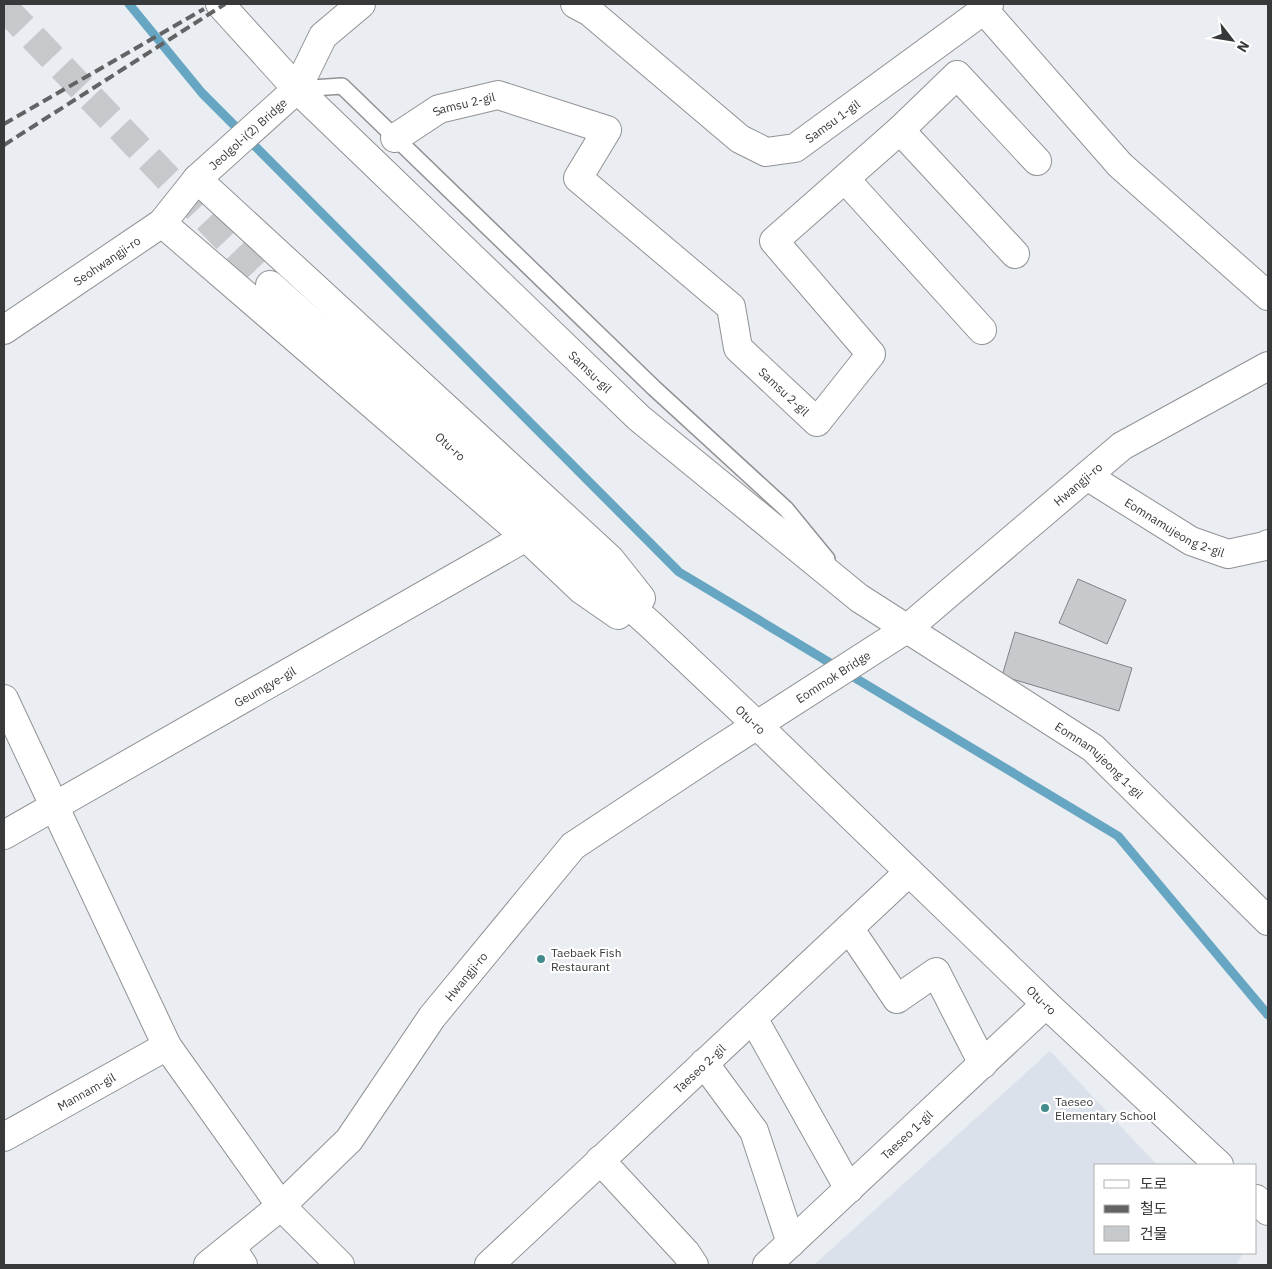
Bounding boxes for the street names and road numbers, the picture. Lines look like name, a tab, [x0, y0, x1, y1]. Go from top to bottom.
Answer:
street label: Samsu 2-gil	[429, 88, 497, 119]
street label: Jeolgol-i(2) Bridge	[205, 94, 290, 173]
street label: Samsu 1-gil	[802, 96, 863, 146]
street label: Seohwangji-ro	[70, 232, 143, 288]
street label: Samsu-gil	[566, 347, 615, 396]
street label: Samsu 2-gil	[756, 364, 813, 419]
street label: Otu-ro	[432, 429, 469, 464]
street label: Hwangji-ro	[1050, 459, 1105, 509]
street label: Eomnamujeong 2-gil	[1122, 494, 1227, 560]
street label: Eommok Bridge	[793, 647, 873, 706]
street label: Geumgye-gil	[231, 663, 298, 710]
street label: Otu-ro	[733, 702, 769, 737]
street label: Eomnamujeong 1-gil	[1053, 718, 1147, 801]
street label: Hwangji-ro	[441, 948, 491, 1004]
street label: Otu-ro	[1024, 982, 1060, 1018]
street label: Taeseo 2-gil	[670, 1040, 728, 1096]
street label: Mannam-gil	[54, 1069, 118, 1113]
street label: Taeseo 1-gil	[877, 1107, 936, 1162]

